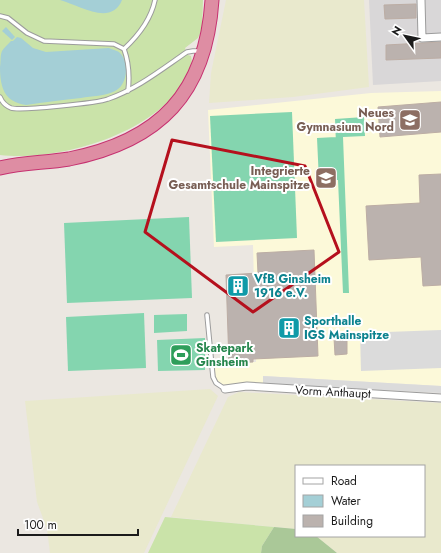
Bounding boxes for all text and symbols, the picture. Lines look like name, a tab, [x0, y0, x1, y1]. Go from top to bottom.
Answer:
north arrow	[385, 16, 425, 56]
text: N	[388, 23, 406, 39]
place label: Neues Gymnasium Nord	[297, 104, 395, 136]
school or university icon: Neues Gymnasium Nord	[397, 107, 423, 133]
place label: Integrierte Gesamtschule Mainspitze	[169, 162, 310, 194]
school or university icon: Integrierte Gesamtschule Mainspitze	[313, 165, 339, 191]
place label: VfB Ginsheim 1916 e.V.	[253, 270, 331, 302]
building icon: VfB Ginsheim 1916 e.V.	[225, 273, 251, 299]
place label: Sporthalle IGS Mainspitze	[304, 312, 389, 344]
building icon: Sporthalle IGS Mainspitze	[276, 315, 302, 341]
place label: Skatepark Ginsheim	[196, 339, 253, 371]
sports icon: Skatepark Ginsheim	[168, 342, 194, 368]
street label: Vorm Anthaupt	[295, 381, 371, 403]
legend	[295, 465, 425, 537]
text: Road	[331, 472, 357, 490]
text: Water	[331, 492, 362, 510]
scale bar	[18, 511, 138, 537]
text: Building	[331, 512, 373, 530]
text: 100 m	[24, 516, 57, 534]

